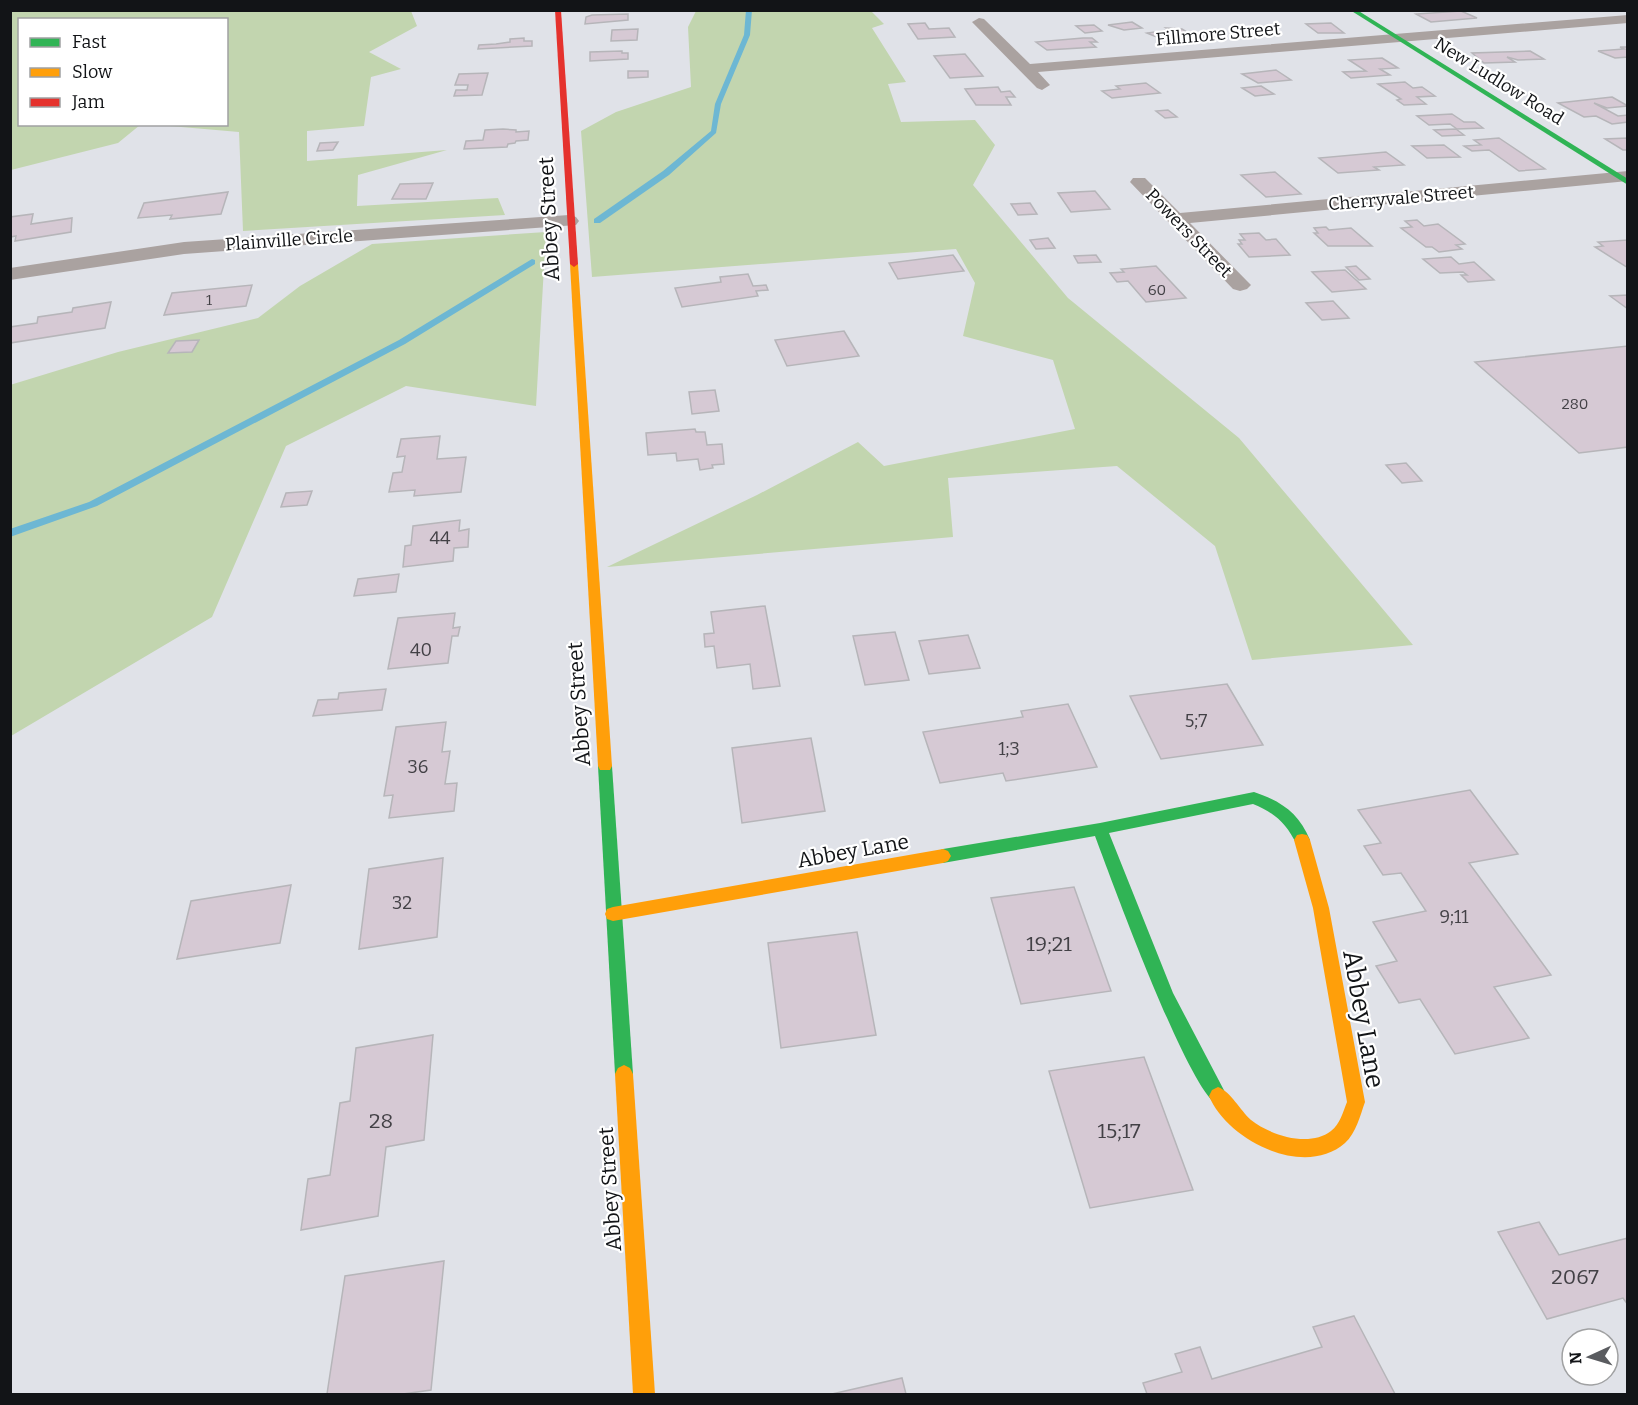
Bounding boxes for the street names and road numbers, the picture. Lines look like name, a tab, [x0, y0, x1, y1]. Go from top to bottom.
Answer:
street label: Fillmore Street	[1155, 18, 1282, 50]
street label: New Ludlow Road	[1430, 32, 1568, 130]
street label: Abbey Street	[533, 156, 565, 282]
street label: Cherryvale Street	[1327, 181, 1475, 215]
street label: Powers Street	[1141, 184, 1237, 282]
street label: Plainville Circle	[224, 225, 354, 255]
street label: Abbey Street	[562, 641, 596, 767]
street label: Abbey Lane	[795, 828, 911, 874]
street label: Abbey Lane	[1336, 948, 1391, 1091]
street label: Abbey Street	[593, 1126, 627, 1252]

